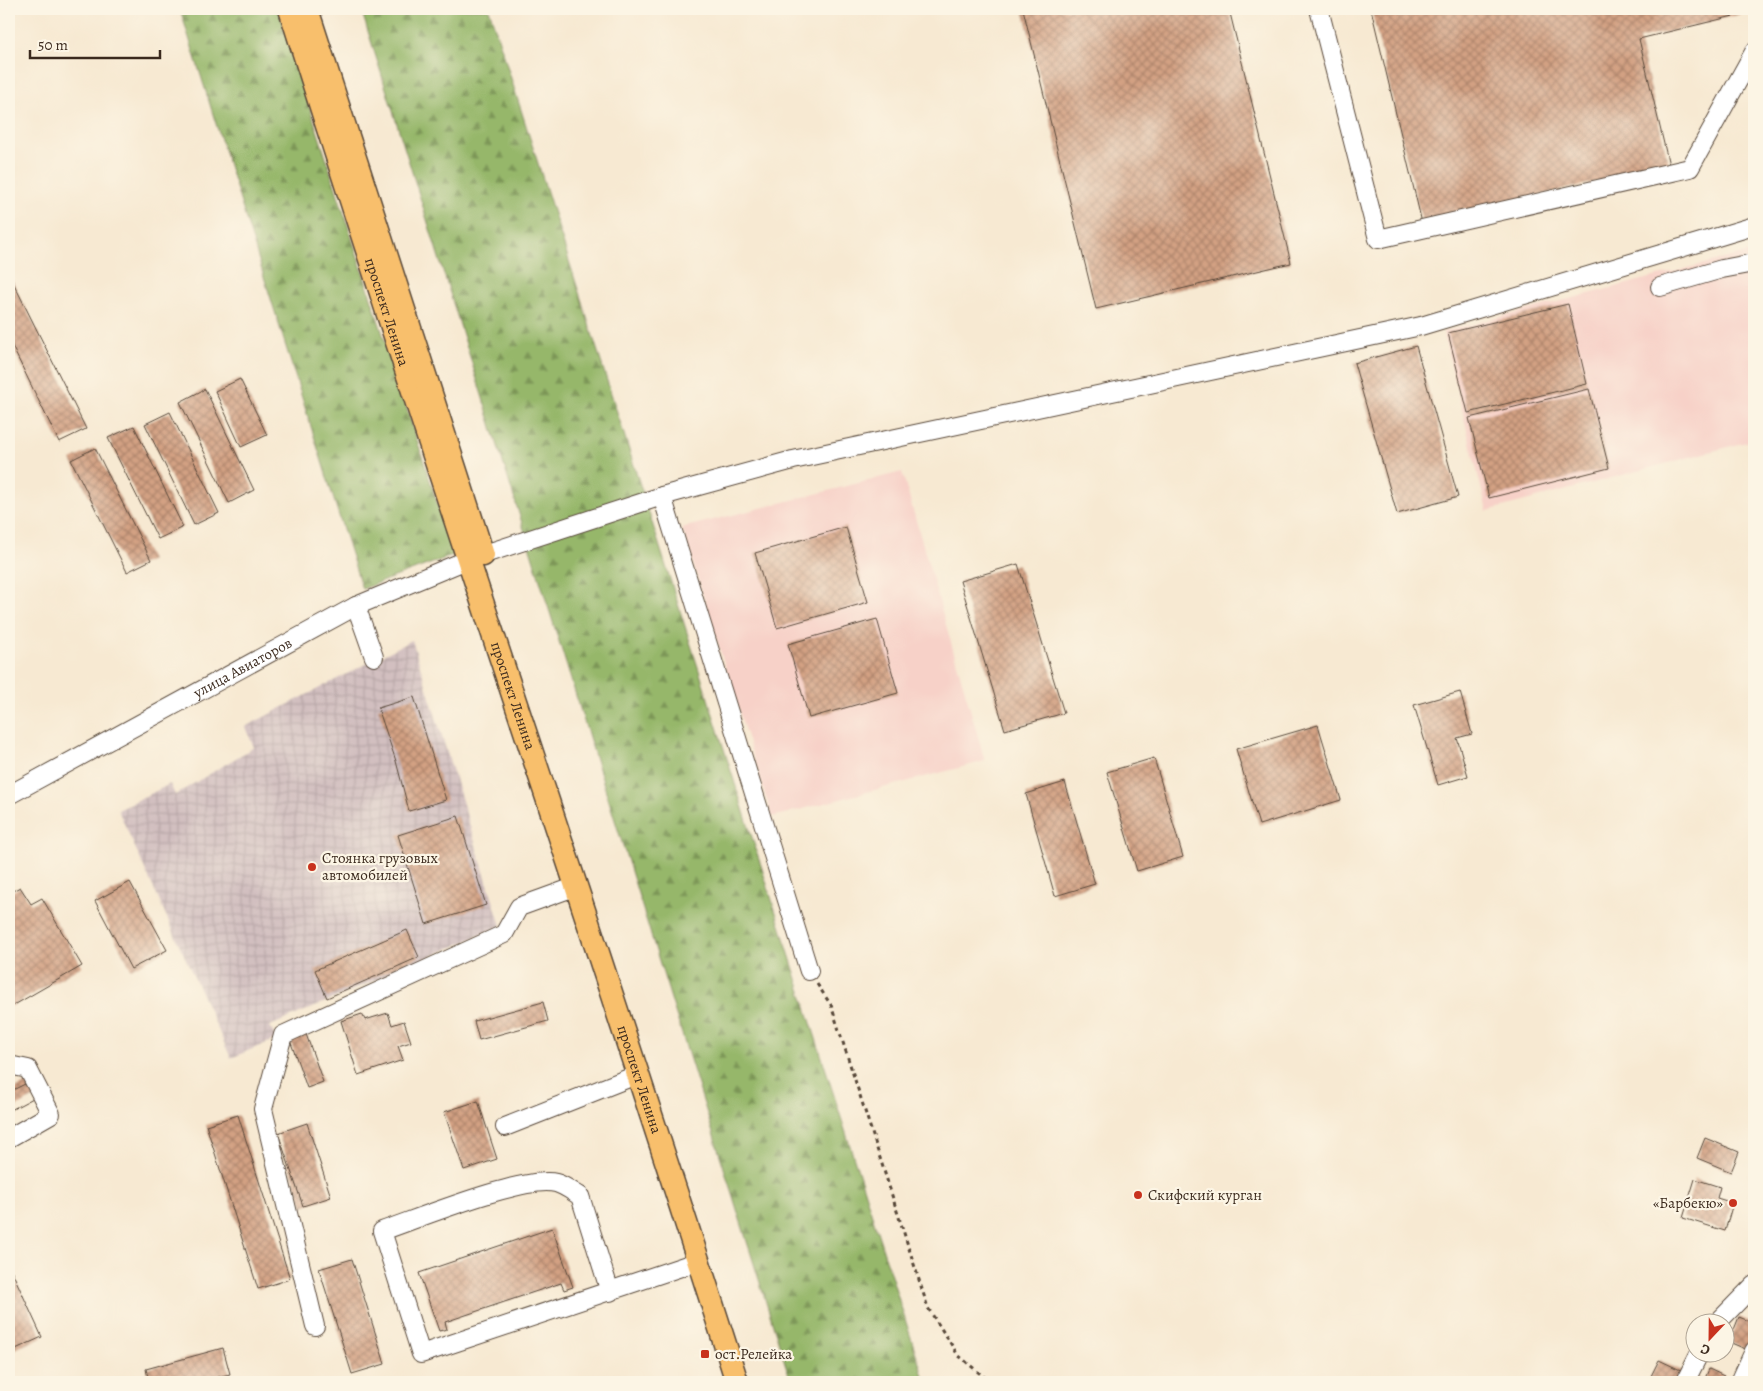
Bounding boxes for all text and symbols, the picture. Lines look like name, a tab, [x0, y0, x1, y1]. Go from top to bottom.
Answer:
scale bar	[30, 28, 160, 60]
text: 50 m	[38, 35, 68, 55]
street label: проспект Ленина	[360, 255, 414, 369]
street label: улица Авиаторов	[189, 633, 295, 703]
street label: проспект Ленина	[486, 639, 540, 752]
place label: Стоянка грузовых автомобилей	[322, 848, 439, 885]
marker: Стоянка грузовых автомобилей	[306, 861, 318, 873]
street label: проспект Ленина	[613, 1023, 667, 1136]
place label: Скифский курган	[1148, 1185, 1262, 1205]
marker: Скифский курган	[1132, 1189, 1144, 1201]
place label: «Барбекю»	[1653, 1193, 1724, 1213]
marker: «Барбекю»	[1727, 1197, 1739, 1209]
north arrow	[1686, 1314, 1736, 1364]
text: С	[1697, 1339, 1713, 1360]
place label: ост.Релейка	[715, 1344, 792, 1364]
marker: ост.Релейка	[699, 1348, 711, 1360]

